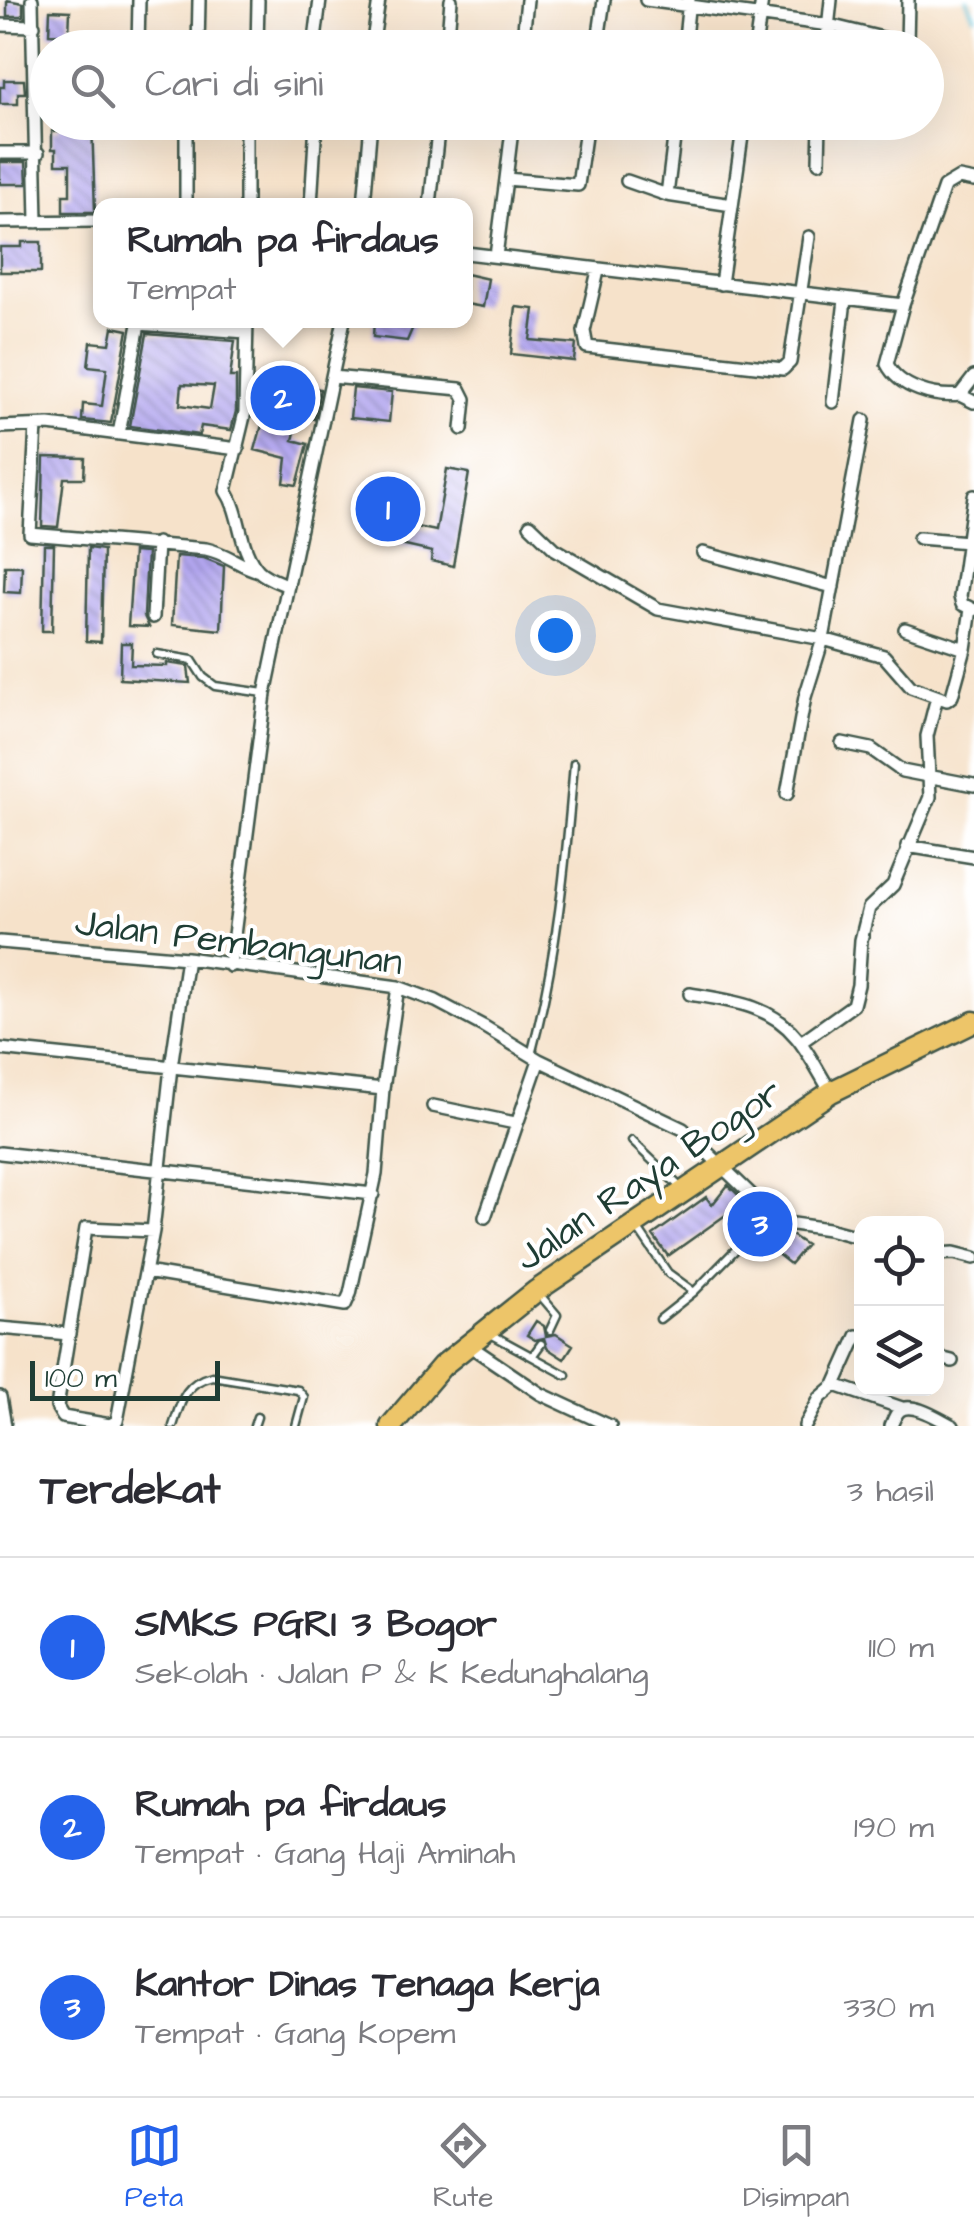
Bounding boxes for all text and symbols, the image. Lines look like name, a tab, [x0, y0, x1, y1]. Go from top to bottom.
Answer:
search box	[30, 30, 944, 140]
icon: search	[65, 58, 120, 113]
text: Cari di sini	[145, 59, 323, 111]
popup	[93, 198, 473, 328]
text: Rumah pa firdaus	[127, 215, 439, 267]
text: Tempat	[127, 267, 236, 312]
pin: 2	[250, 360, 316, 436]
pin: 1	[356, 472, 420, 546]
your location	[530, 610, 581, 661]
street label: Jalan Pembangunan	[72, 897, 405, 989]
street label: Jalan Raya Bogor	[506, 1067, 793, 1285]
pin: 3	[728, 1186, 792, 1262]
map controls	[854, 1216, 944, 1396]
button: locate	[854, 1216, 944, 1306]
button: layers	[854, 1306, 944, 1396]
scale bar	[30, 1356, 220, 1400]
text: 100 m	[45, 1359, 117, 1398]
text: Terdekat	[40, 1462, 220, 1520]
text: 3 hasil	[847, 1469, 934, 1514]
text: SMKS PGRI 3 Bogor	[135, 1599, 497, 1651]
text: 1	[70, 1625, 75, 1670]
text: 110 m	[868, 1625, 934, 1670]
text: Sekolah · Jalan P & K Kedunghalang	[135, 1651, 649, 1696]
text: Rumah pa firdaus	[135, 1779, 447, 1831]
text: 2	[63, 1805, 82, 1850]
text: 190 m	[854, 1805, 934, 1850]
text: Tempat · Gang Haji Aminah	[135, 1831, 515, 1876]
text: Kantor Dinas Tenaga Kerja	[135, 1959, 600, 2011]
text: 3	[64, 1985, 81, 2030]
text: 330 m	[844, 1985, 934, 2030]
text: Tempat · Gang Kopem	[135, 2011, 455, 2056]
tab: Peta	[125, 2118, 183, 2217]
tab: Rute	[433, 2118, 493, 2217]
tab: Disimpan	[743, 2118, 849, 2217]

